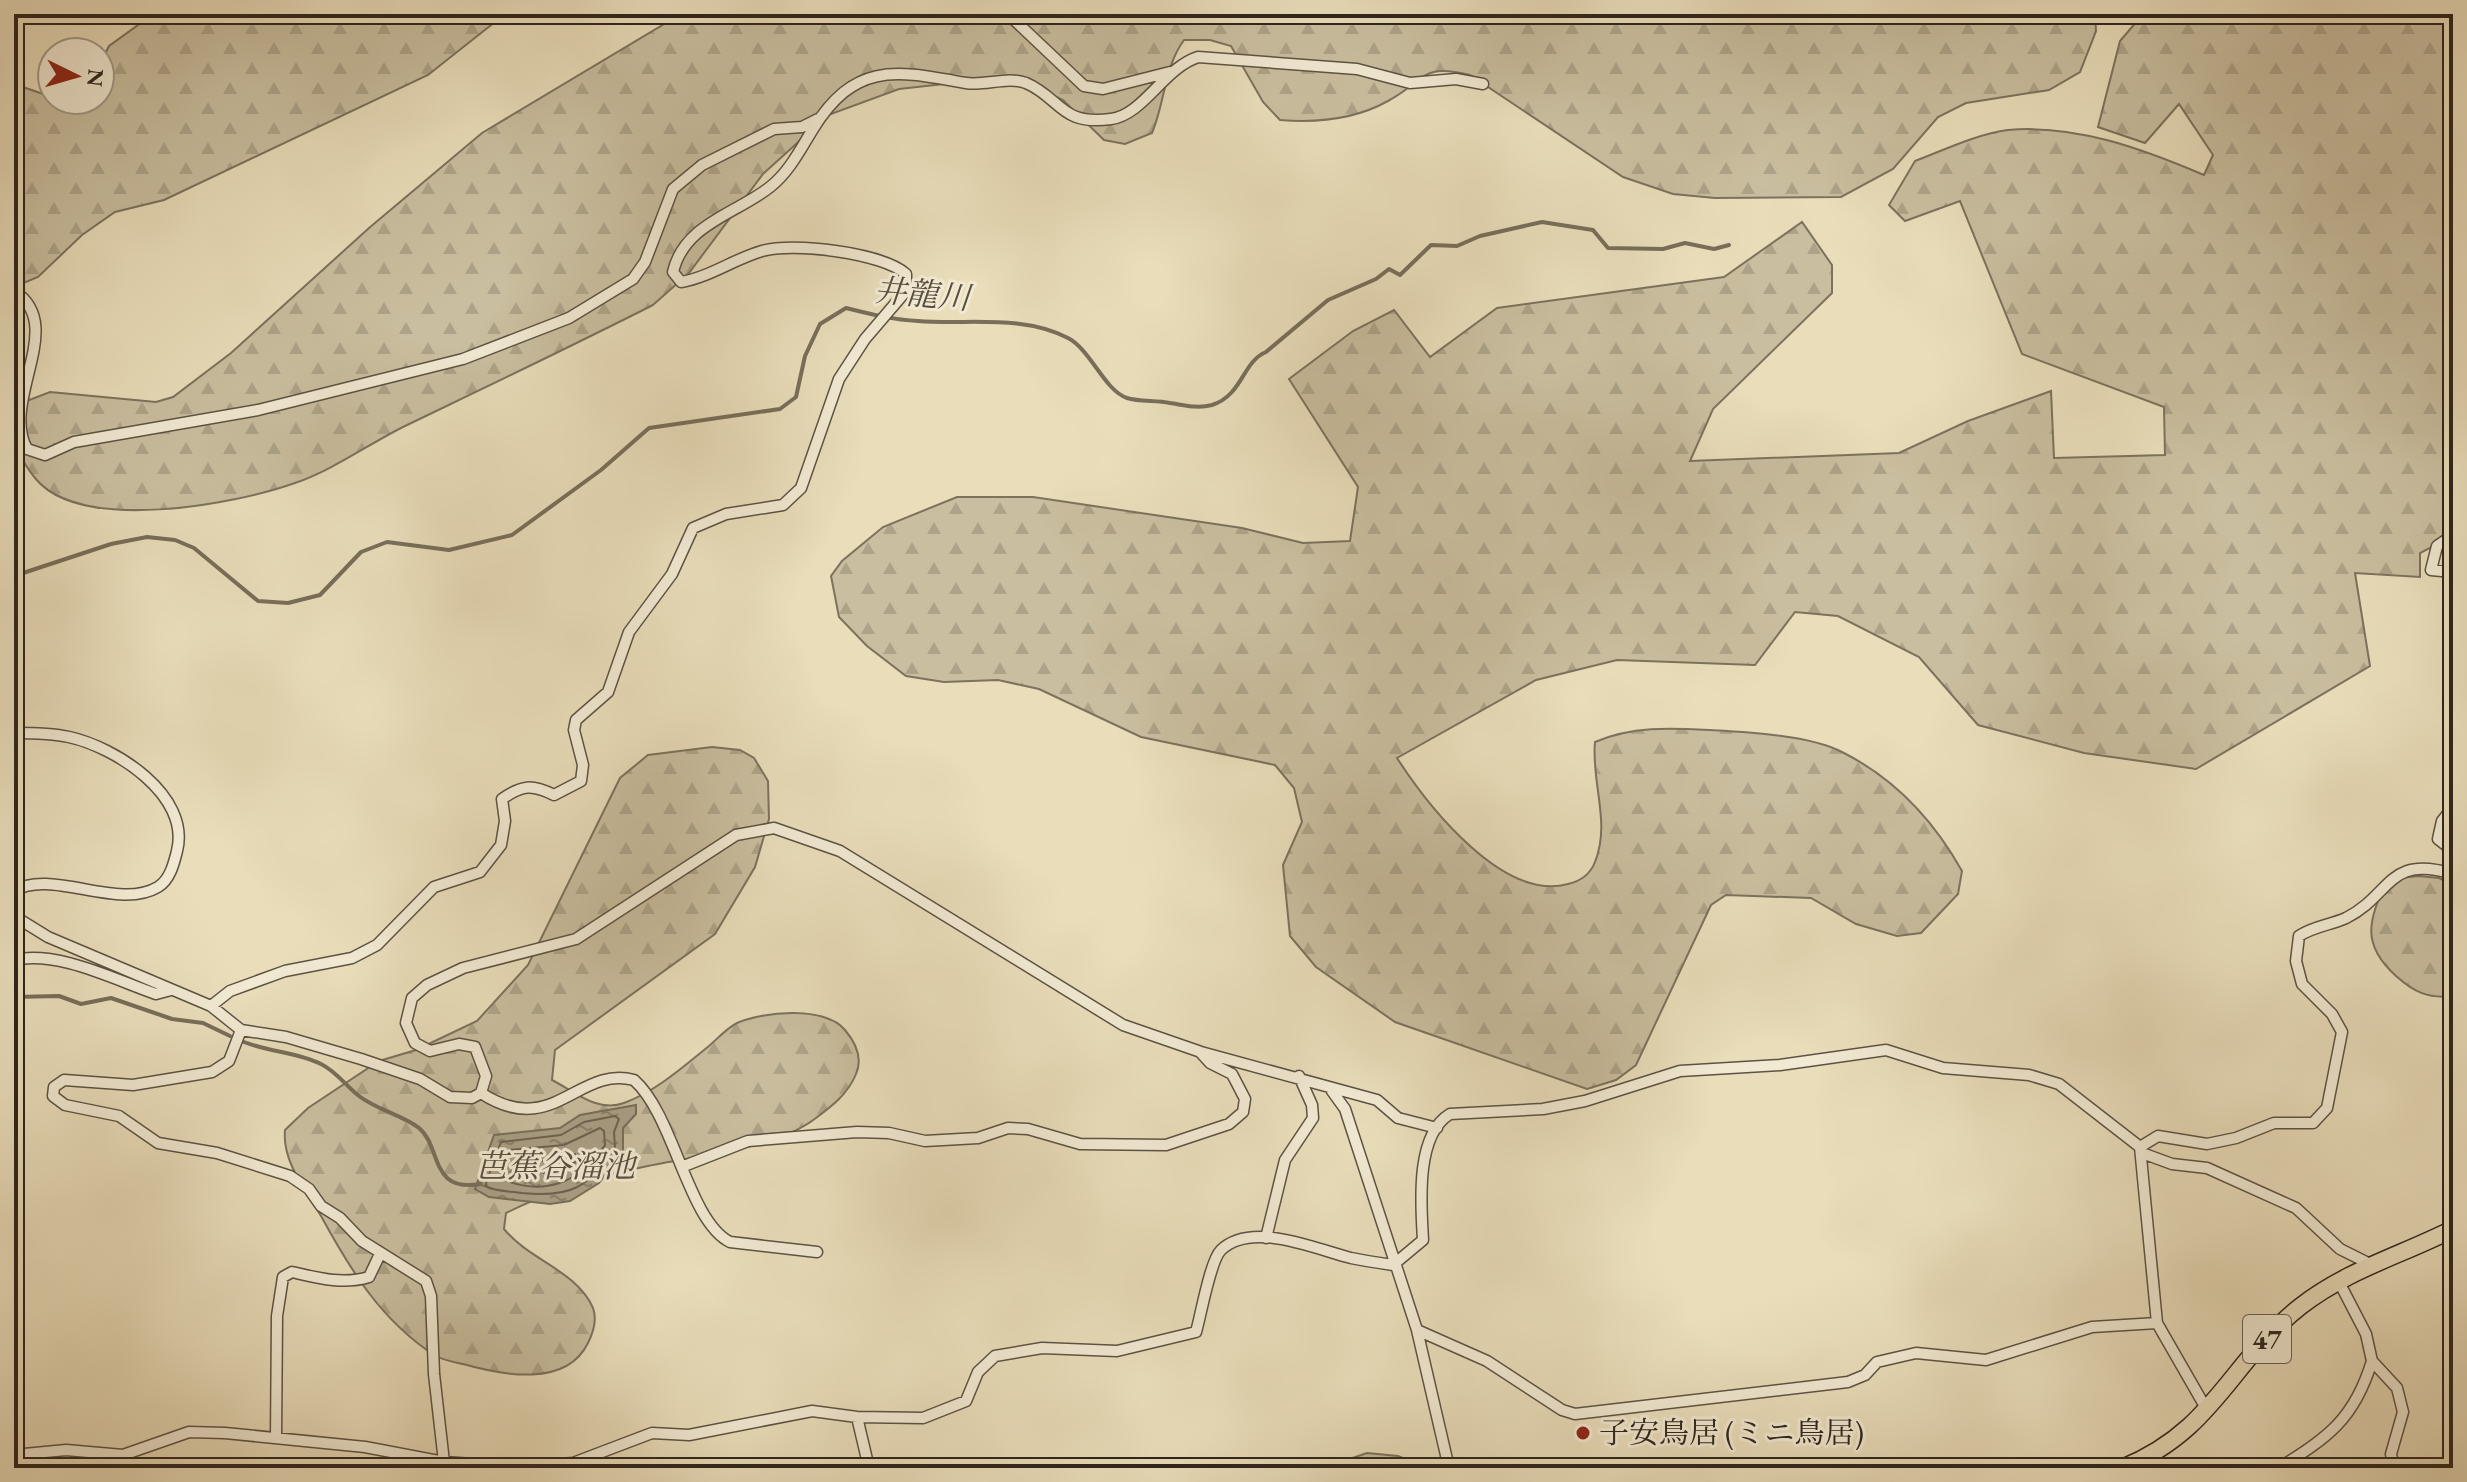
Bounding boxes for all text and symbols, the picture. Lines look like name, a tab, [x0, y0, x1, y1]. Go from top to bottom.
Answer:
north arrow	[36, 36, 116, 116]
text: N	[80, 68, 111, 88]
water label: 井龍川	[872, 269, 975, 319]
water label: 芭蕉谷溜池	[475, 1145, 638, 1187]
road number: 47	[2243, 1315, 2291, 1363]
place label: 子安鳥居 (ミニ鳥居)	[1599, 1413, 1864, 1452]
marker: 子安鳥居 (ミニ鳥居)	[1574, 1424, 1592, 1442]

